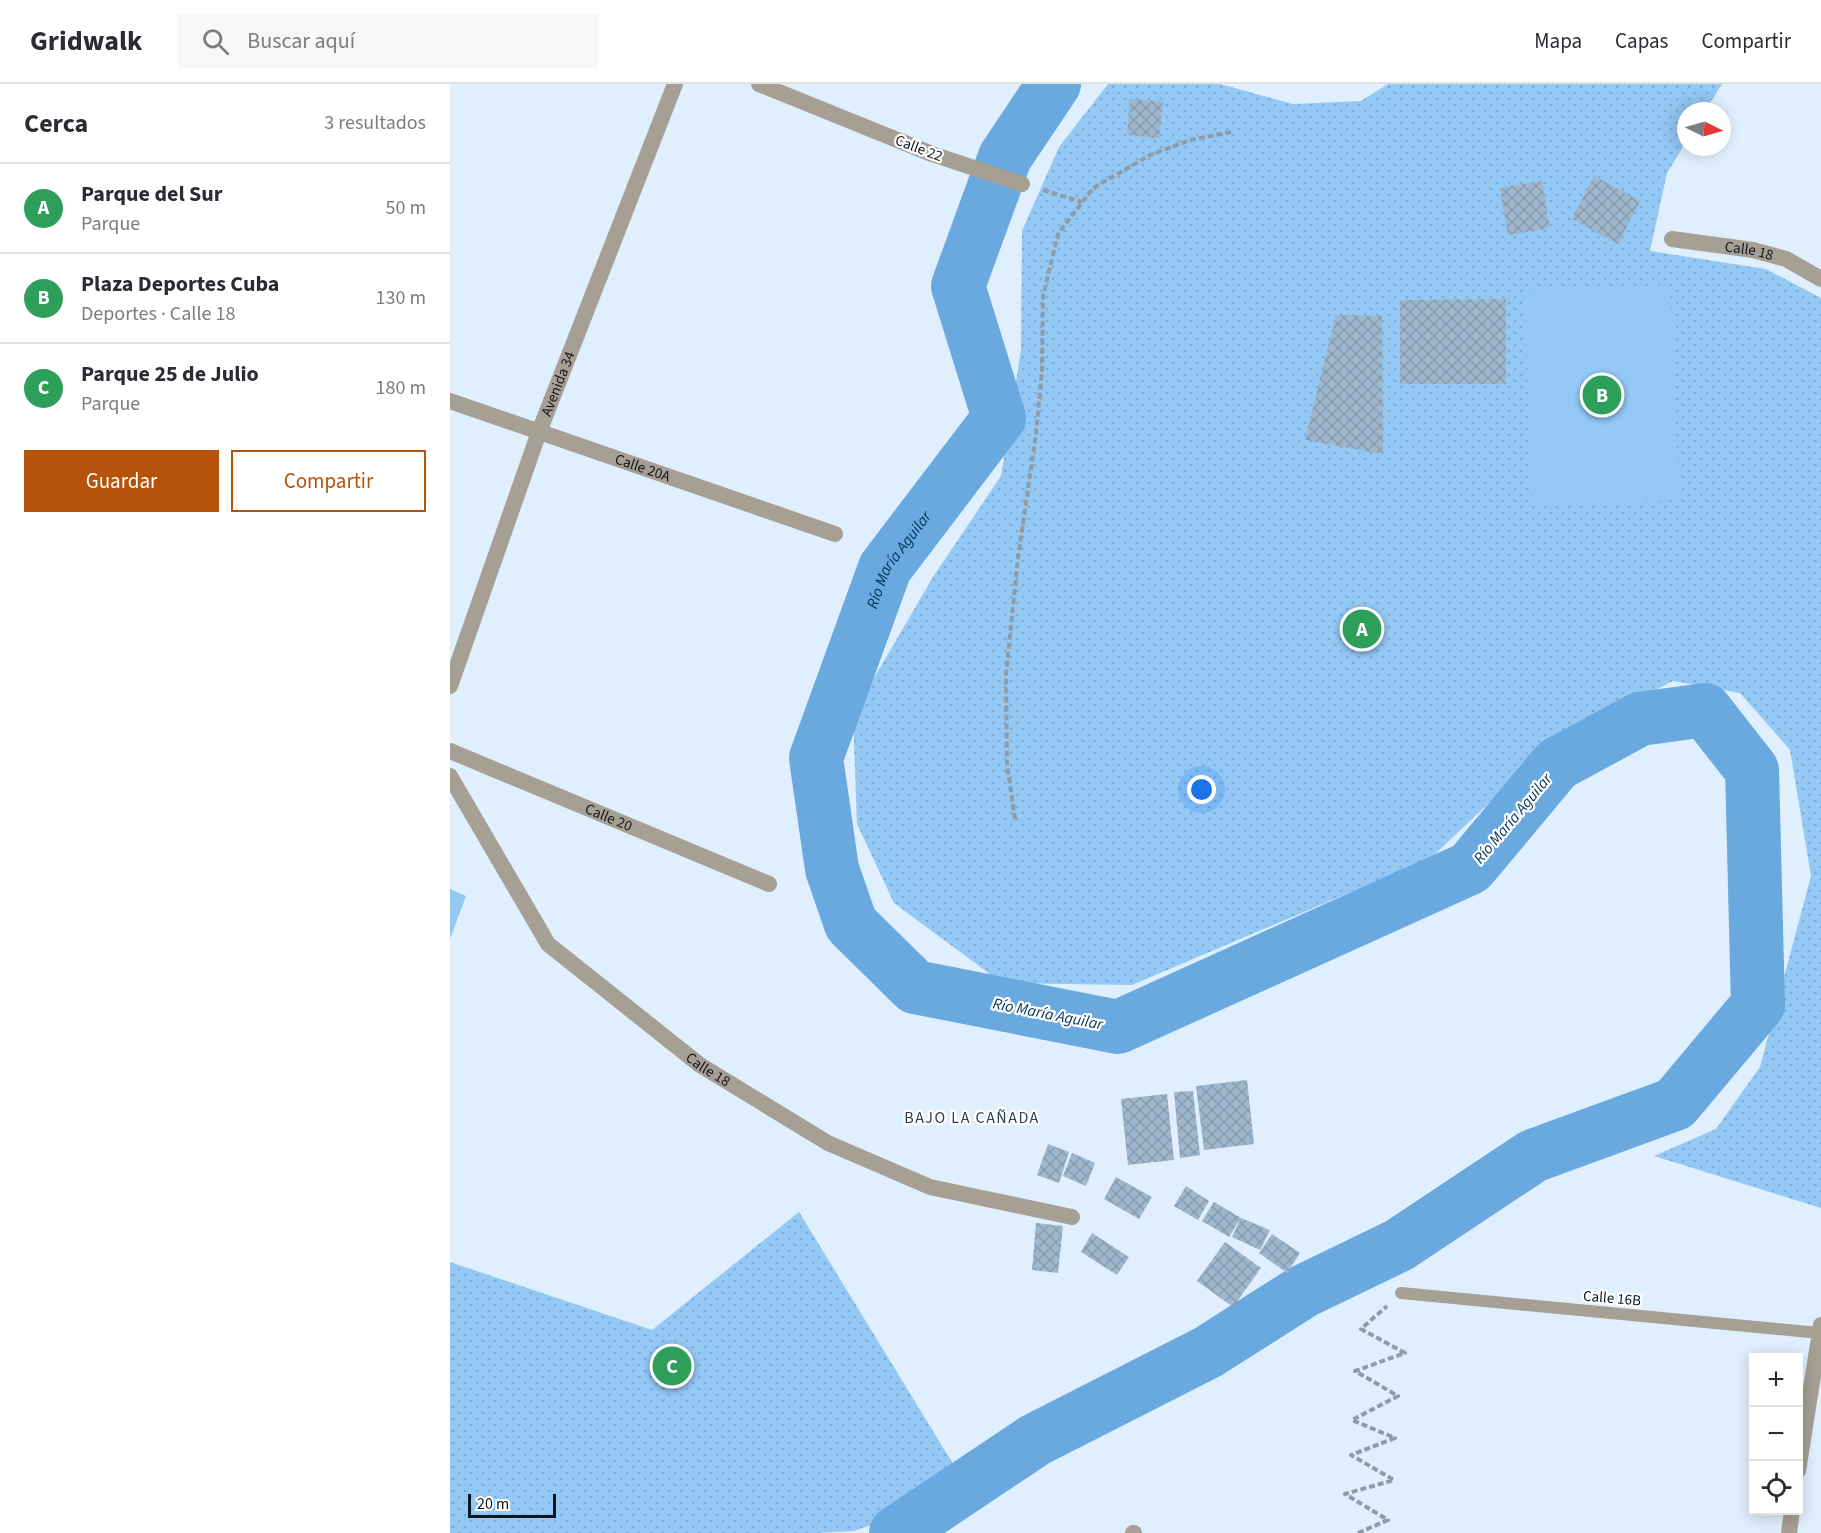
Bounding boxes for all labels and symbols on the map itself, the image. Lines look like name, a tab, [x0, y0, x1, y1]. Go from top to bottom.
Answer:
north arrow	[1677, 102, 1731, 156]
street label: Calle 22	[892, 130, 946, 167]
street label: Calle 18	[1723, 236, 1776, 266]
street label: Avenida 34	[536, 348, 581, 419]
pin: B	[1582, 372, 1622, 418]
street label: Calle 20A	[612, 449, 674, 488]
water label: Río María Aguilar	[861, 505, 938, 612]
pin: A	[1342, 606, 1382, 652]
water label: Río María Aguilar	[1468, 768, 1558, 869]
your location	[1187, 775, 1216, 804]
street label: Calle 20	[582, 798, 635, 837]
water label: Río María Aguilar	[991, 993, 1106, 1036]
street label: Calle 18	[681, 1048, 734, 1092]
district label: BAJO LA CAÑADA	[904, 1107, 1040, 1129]
street label: Calle 16B	[1582, 1286, 1642, 1311]
pin: C	[652, 1344, 692, 1388]
scale bar	[468, 1491, 556, 1518]

